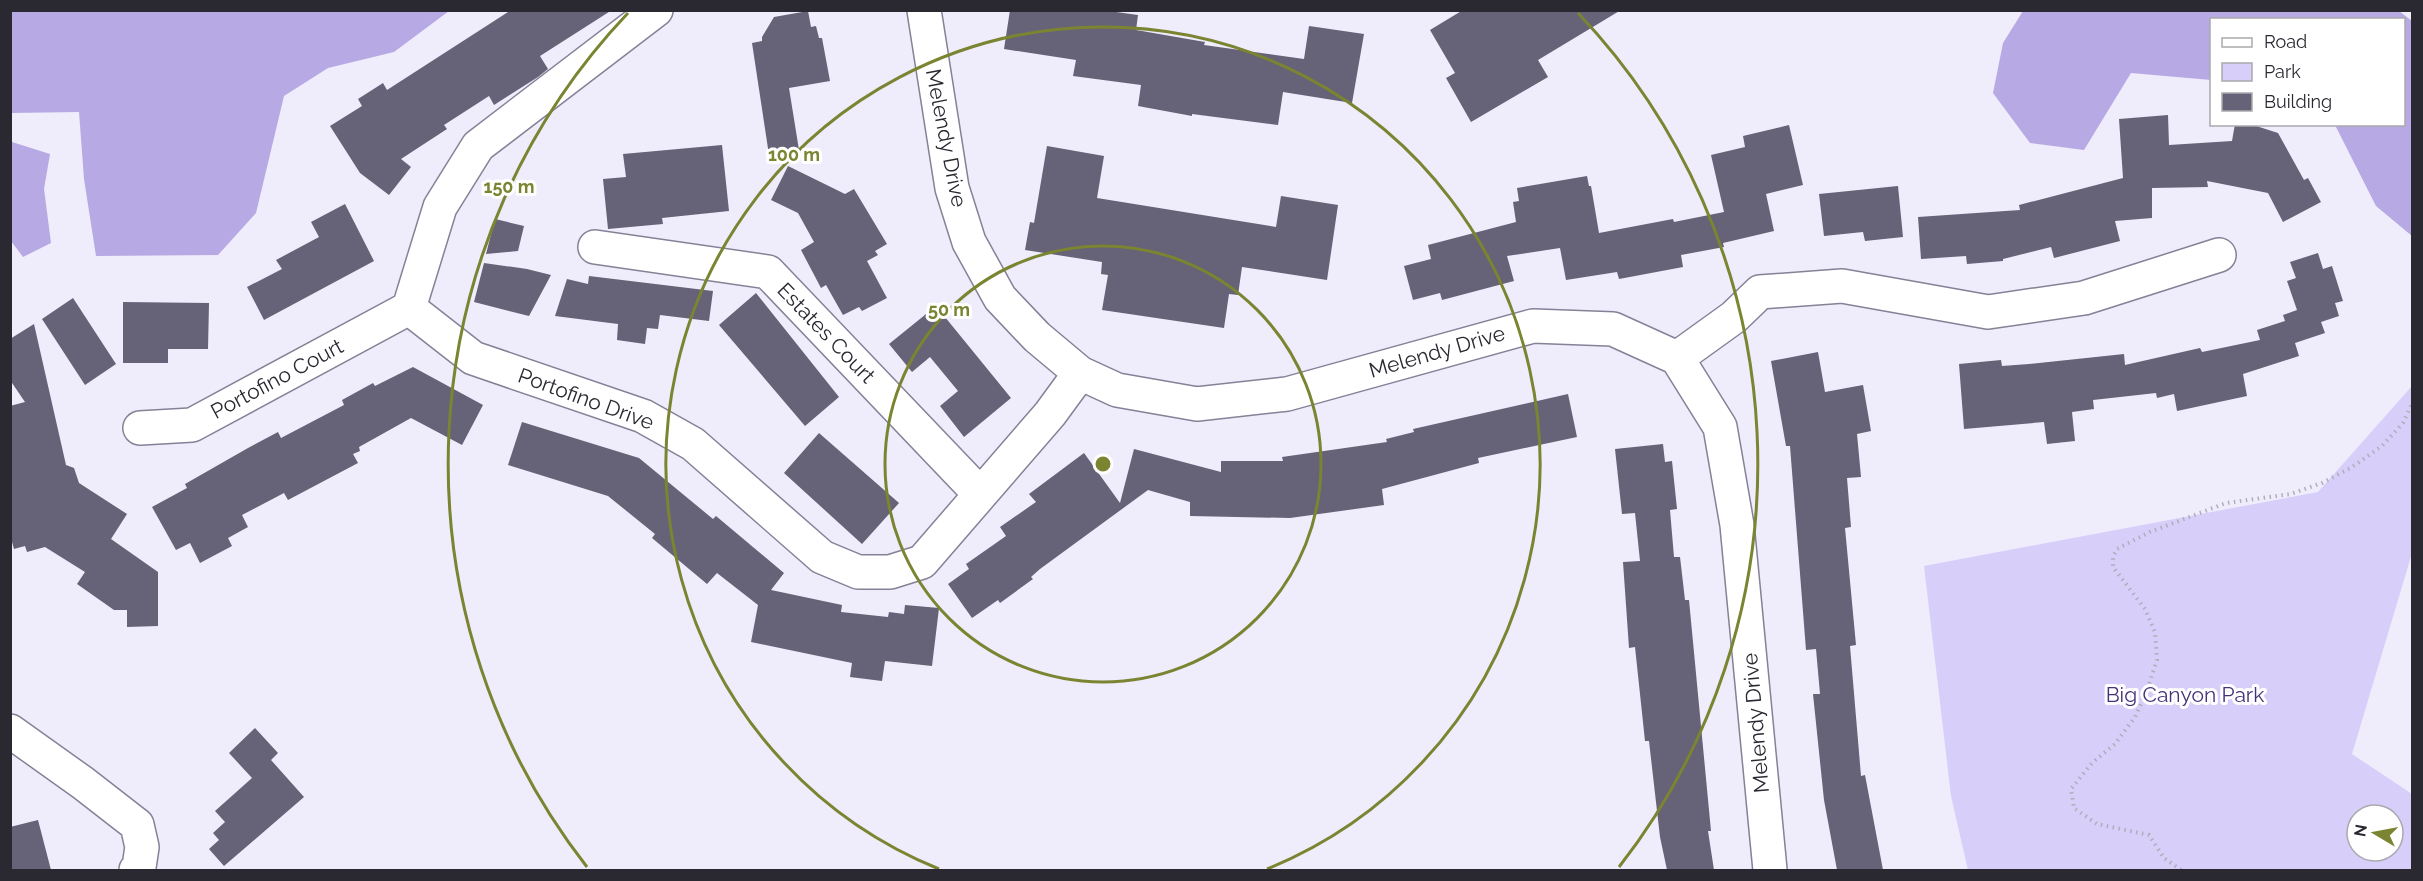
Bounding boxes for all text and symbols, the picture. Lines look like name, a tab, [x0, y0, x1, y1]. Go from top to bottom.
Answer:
legend	[2210, 18, 2405, 126]
text: Road	[2264, 31, 2307, 52]
text: Park	[2264, 61, 2301, 82]
street label: Melendy Drive	[921, 67, 972, 209]
text: Building	[2264, 91, 2332, 112]
text: 100 m	[768, 144, 820, 165]
text: 150 m	[484, 176, 535, 197]
street label: Estates Court	[772, 277, 880, 388]
text: 50 m	[928, 299, 970, 320]
street label: Melendy Drive	[1366, 320, 1508, 383]
street label: Portofino Court	[206, 333, 347, 424]
street label: Portofino Drive	[515, 362, 657, 435]
centre of rings	[1093, 454, 1113, 474]
street label: Melendy Drive	[1737, 652, 1774, 794]
park label: Big Canyon Park	[2106, 682, 2264, 707]
north arrow	[2345, 803, 2405, 863]
text: N	[2350, 823, 2371, 838]

